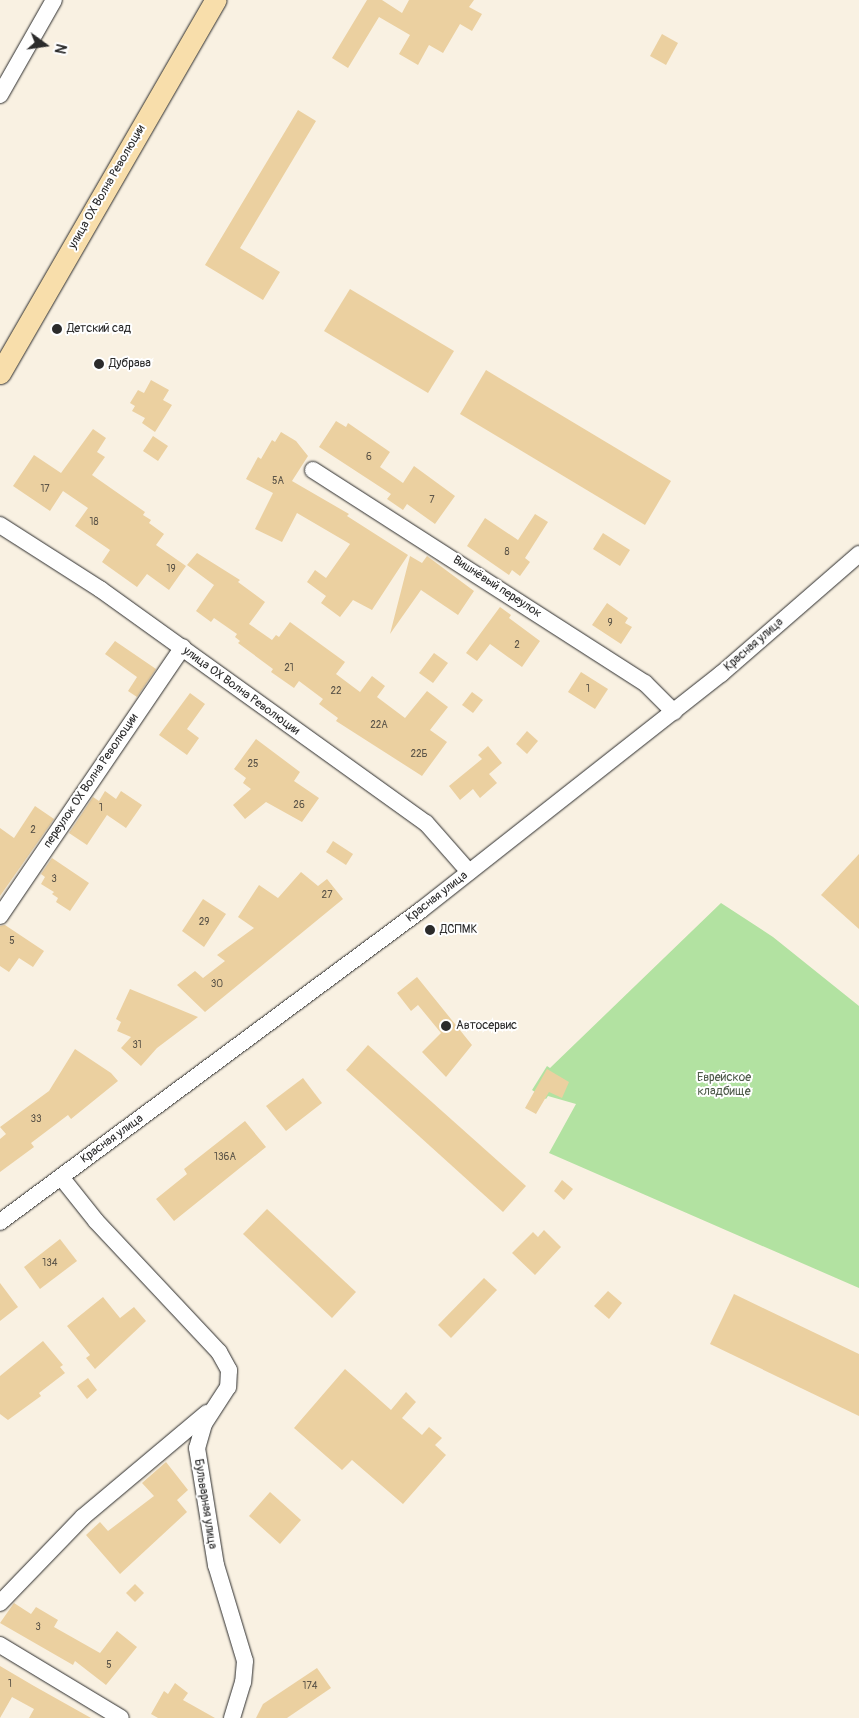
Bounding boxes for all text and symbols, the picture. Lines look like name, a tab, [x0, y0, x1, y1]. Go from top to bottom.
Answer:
north arrow	[20, 20, 70, 70]
text: N	[51, 42, 69, 55]
street label: улица ОХ Волна Революции	[66, 122, 148, 252]
place label: Детский сад	[67, 322, 131, 336]
marker: Детский сад	[51, 323, 63, 335]
place label: Дубрава	[109, 357, 151, 371]
marker: Дубрава	[93, 358, 105, 370]
house number: 6	[366, 452, 372, 464]
house number: 5А	[272, 476, 284, 488]
house number: 17	[40, 484, 50, 496]
house number: 7	[429, 495, 435, 507]
house number: 18	[90, 517, 98, 529]
house number: 8	[504, 547, 510, 559]
street label: Вишнёвый переулок	[450, 553, 544, 621]
house number: 19	[166, 564, 176, 576]
street label: Красная улица	[721, 615, 787, 675]
house number: 9	[607, 618, 613, 630]
house number: 2	[514, 640, 520, 652]
street label: улица ОХ Волна Революции	[180, 644, 302, 738]
house number: 21	[284, 663, 294, 675]
house number: 1	[586, 684, 590, 696]
house number: 22	[330, 686, 342, 698]
street label: переулок ОХ Волна Революции	[41, 711, 141, 851]
house number: 22А	[370, 720, 388, 732]
house number: 22Б	[410, 749, 428, 761]
house number: 25	[247, 759, 259, 771]
house number: 26	[293, 800, 305, 812]
house number: 1	[99, 803, 103, 815]
house number: 2	[30, 825, 36, 837]
street label: Красная улица	[403, 869, 471, 925]
house number: 3	[51, 874, 57, 886]
house number: 27	[322, 890, 332, 902]
house number: 29	[199, 917, 209, 929]
place label: ДСПМК	[440, 923, 477, 937]
marker: ДСПМК	[424, 924, 436, 936]
house number: 5	[9, 936, 15, 948]
house number: 30	[211, 979, 223, 991]
place label: Автосервис	[456, 1019, 517, 1033]
marker: Автосервис	[440, 1020, 452, 1032]
house number: 31	[132, 1040, 142, 1052]
park label: Еврейское кладбище	[697, 1071, 751, 1099]
street label: Красная улица	[78, 1111, 146, 1167]
house number: 33	[30, 1114, 42, 1126]
house number: 136А	[214, 1152, 236, 1164]
house number: 134	[42, 1258, 58, 1270]
street label: Бульварная улица	[191, 1458, 219, 1550]
house number: 3	[35, 1622, 41, 1634]
house number: 5	[106, 1660, 112, 1672]
house number: 1	[8, 1679, 12, 1691]
house number: 174	[303, 1681, 317, 1693]

